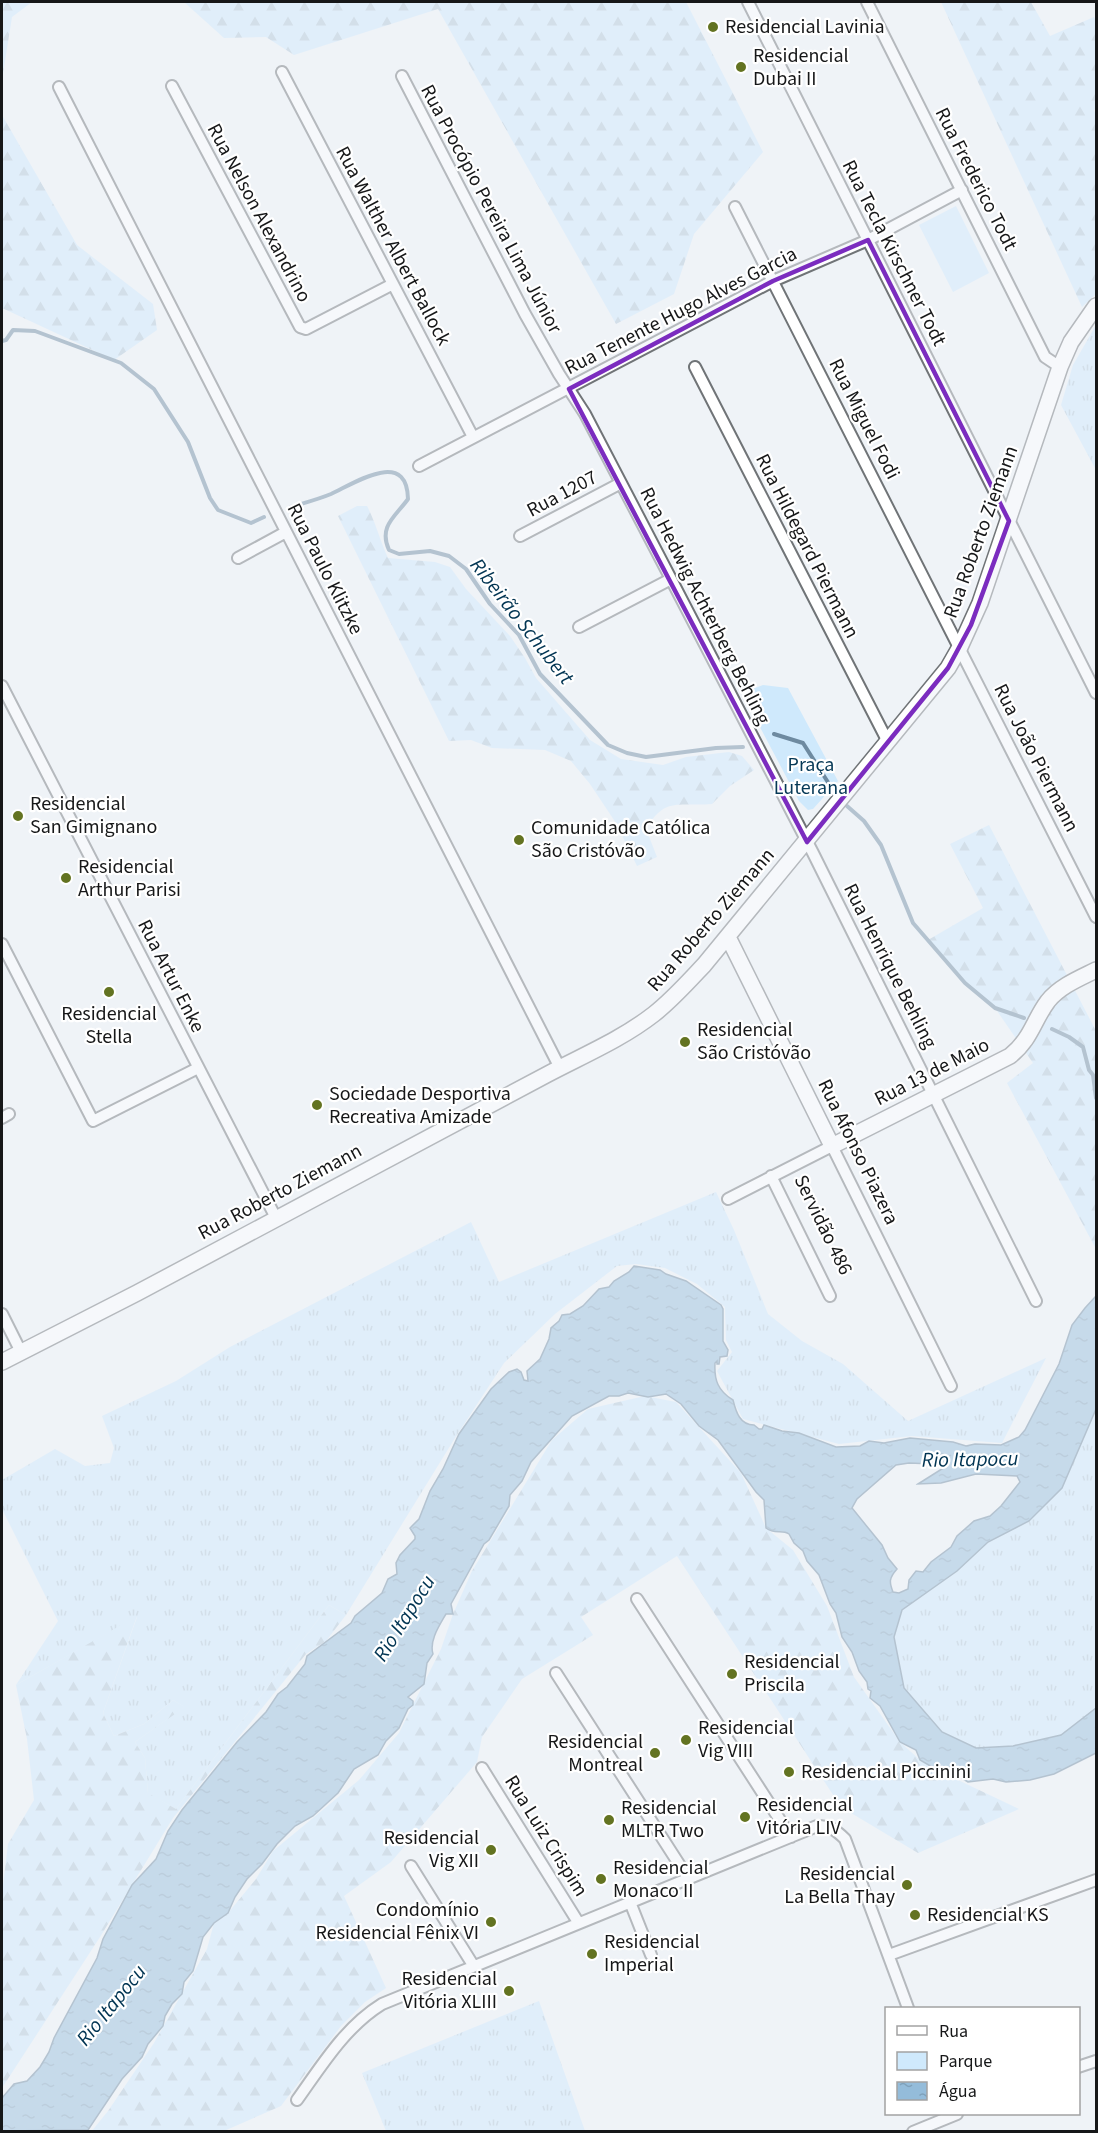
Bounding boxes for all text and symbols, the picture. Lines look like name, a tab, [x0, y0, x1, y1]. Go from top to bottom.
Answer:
place label: Residencial Lavinia	[725, 13, 885, 41]
marker: Residencial Lavinia	[706, 20, 720, 34]
place label: Residencial Dubai II	[753, 42, 849, 93]
marker: Residencial Dubai II	[734, 60, 748, 74]
street label: Rua Procópio Pereira Lima Júnior	[413, 80, 569, 338]
street label: Rua Frederico Todt	[928, 103, 1024, 256]
street label: Rua Nelson Alexandrino	[200, 119, 318, 307]
street label: Rua Walther Albert Ballock	[329, 141, 458, 351]
street label: Rua Tecla Kirschner Todt	[835, 155, 953, 351]
street label: Rua Tenente Hugo Alves Garcia	[560, 240, 802, 382]
street label: Rua Miguel Fodi	[822, 354, 906, 484]
street label: Rua Roberto Ziemann	[937, 442, 1025, 622]
street label: Rua Hildegard Piermann	[748, 449, 866, 643]
street label: Rua 1207	[522, 464, 602, 524]
street label: Rua Hedwig Achterberg Behling	[633, 482, 777, 730]
street label: Rua Paulo Klitzke	[280, 498, 370, 640]
water label: Ribeirão Schubert	[463, 551, 582, 692]
street label: Rua João Piermann	[987, 679, 1085, 837]
park label: Praça Luterana	[774, 751, 848, 802]
place label: Residencial San Gimignano	[30, 790, 157, 841]
marker: Residencial San Gimignano	[11, 809, 25, 823]
place label: Comunidade Católica São Cristóvão	[531, 814, 710, 865]
marker: Comunidade Católica São Cristóvão	[512, 833, 526, 847]
street label: Rua Roberto Ziemann	[641, 842, 781, 998]
place label: Residencial Arthur Parisi	[78, 853, 181, 904]
marker: Residencial Arthur Parisi	[59, 871, 73, 885]
street label: Rua Henrique Behling	[836, 879, 944, 1053]
street label: Rua Artur Enke	[130, 915, 212, 1038]
marker: Residencial Stella	[102, 985, 116, 999]
place label: Residencial Stella	[61, 1000, 157, 1051]
place label: Residencial São Cristóvão	[697, 1016, 811, 1067]
street label: Rua 13 de Maio	[870, 1031, 994, 1113]
marker: Residencial São Cristóvão	[678, 1035, 692, 1049]
street label: Rua Afonso Piazera	[811, 1075, 905, 1229]
place label: Sociedade Desportiva Recreativa Amizade	[329, 1080, 511, 1131]
marker: Sociedade Desportiva Recreativa Amizade	[310, 1098, 324, 1112]
street label: Rua Roberto Ziemann	[193, 1137, 367, 1247]
street label: Servidão 486	[787, 1170, 859, 1280]
water label: Rio Itapocu	[921, 1443, 1019, 1475]
water label: Rio Itapocu	[366, 1569, 442, 1667]
place label: Residencial Priscila	[744, 1648, 840, 1699]
marker: Residencial Priscila	[725, 1667, 739, 1681]
place label: Residencial Vig VIII	[698, 1714, 794, 1765]
place label: Residencial Montreal	[547, 1728, 643, 1779]
marker: Residencial Vig VIII	[679, 1733, 693, 1747]
marker: Residencial Montreal	[648, 1746, 662, 1760]
place label: Residencial Piccinini	[801, 1758, 971, 1786]
marker: Residencial Piccinini	[782, 1765, 796, 1779]
street label: Rua Luiz Crispim	[497, 1770, 595, 1902]
place label: Residencial Vitória LIV	[757, 1791, 853, 1842]
place label: Residencial MLTR Two	[621, 1794, 717, 1845]
marker: Residencial Vitória LIV	[738, 1810, 752, 1824]
marker: Residencial MLTR Two	[602, 1813, 616, 1827]
place label: Residencial Vig XII	[383, 1824, 479, 1875]
marker: Residencial Vig XII	[484, 1843, 498, 1857]
place label: Residencial Monaco II	[613, 1854, 709, 1905]
place label: Residencial La Bella Thay	[784, 1860, 896, 1911]
marker: Residencial Monaco II	[594, 1872, 608, 1886]
marker: Residencial La Bella Thay	[900, 1878, 914, 1892]
place label: Condomínio Residencial Fênix VI	[316, 1896, 479, 1947]
place label: Residencial KS	[927, 1901, 1049, 1929]
marker: Residencial KS	[908, 1908, 922, 1922]
marker: Condomínio Residencial Fênix VI	[484, 1915, 498, 1929]
place label: Residencial Imperial	[604, 1928, 700, 1979]
marker: Residencial Imperial	[585, 1947, 599, 1961]
water label: Rio Itapocu	[69, 1958, 153, 2052]
place label: Residencial Vitória XLIII	[401, 1965, 497, 2016]
marker: Residencial Vitória XLIII	[502, 1984, 516, 1998]
legend	[885, 2007, 1080, 2115]
text: Rua	[939, 2019, 968, 2044]
text: Parque	[939, 2049, 992, 2074]
text: Água	[939, 2079, 977, 2104]

